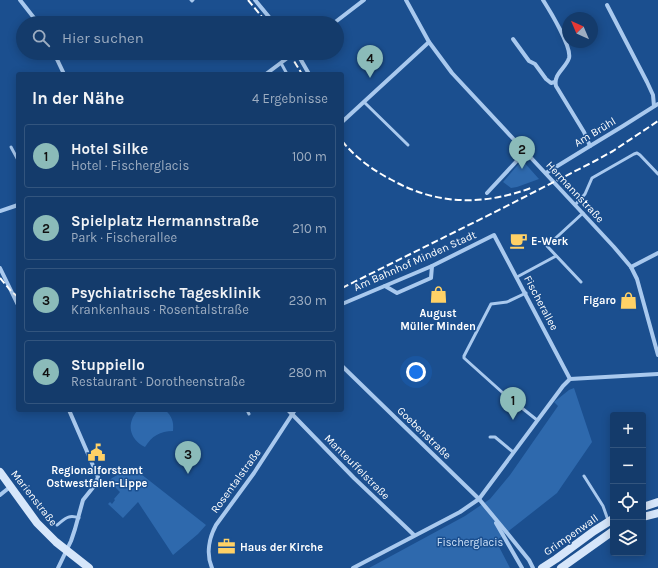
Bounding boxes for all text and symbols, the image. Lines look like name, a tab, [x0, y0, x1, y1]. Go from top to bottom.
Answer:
north arrow	[562, 12, 598, 48]
search box	[16, 16, 344, 60]
icon: search	[30, 27, 52, 49]
text: Hier suchen	[62, 29, 144, 47]
pin: 4	[357, 45, 383, 78]
text: In der Nähe	[32, 88, 124, 108]
text: 4 Ergebnisse	[252, 91, 328, 106]
street label: Am Brühl	[572, 114, 618, 150]
pin: 2	[509, 136, 535, 169]
text: Hotel Silke	[71, 140, 148, 158]
text: 1	[44, 149, 48, 164]
text: 100 m	[292, 149, 327, 164]
text: Hotel · Fischerglacis	[71, 158, 189, 173]
street label: Hermannstraße	[543, 159, 607, 226]
text: Spielplatz Hermannstraße	[71, 212, 259, 230]
text: 2	[42, 221, 50, 236]
text: 210 m	[292, 221, 327, 236]
street label: Am Bahnhof Minden Stadt	[352, 228, 478, 294]
text: Park · Fischerallee	[71, 230, 177, 245]
cafe icon: E-Werk	[508, 231, 528, 251]
place label: E-Werk	[531, 235, 569, 248]
street label: Fischerallee	[521, 273, 561, 333]
text: Psychiatrische Tagesklinik	[71, 284, 261, 302]
shop icon: August Müller Minden	[428, 285, 448, 305]
shop icon: Figaro	[619, 290, 639, 310]
text: 3	[42, 293, 50, 308]
text: 230 m	[289, 293, 327, 308]
place label: Figaro	[583, 294, 616, 307]
text: Krankenhaus · Rosentalstraße	[71, 302, 249, 317]
place label: August Müller Minden	[400, 307, 476, 333]
text: Stuppiello	[71, 356, 145, 374]
your location	[406, 362, 426, 382]
text: 4	[42, 365, 50, 380]
text: 280 m	[289, 365, 327, 380]
text: Restaurant · Dorotheenstraße	[71, 374, 245, 389]
pin: 1	[500, 387, 526, 420]
street label: Goebenstraße	[394, 404, 454, 462]
map controls	[610, 412, 646, 556]
button: +	[610, 412, 646, 448]
street label: Manteuffelstraße	[322, 432, 393, 503]
pin: 3	[175, 441, 201, 474]
public building icon: Regionalforstamt Ostwestfalen-Lippe	[87, 442, 107, 462]
street label: Rosentalstraße	[208, 446, 264, 516]
button: −	[610, 448, 646, 484]
place label: Regionalforstamt Ostwestfalen-Lippe	[47, 464, 148, 490]
street label: Marienstraße	[8, 467, 60, 529]
button: locate	[610, 484, 646, 520]
street label: Grimpenwall	[541, 511, 601, 559]
button: layers	[610, 520, 646, 556]
park label: Fischerglacis	[437, 536, 504, 549]
office icon: Haus der Kirche	[217, 537, 237, 557]
place label: Haus der Kirche	[240, 541, 323, 554]

